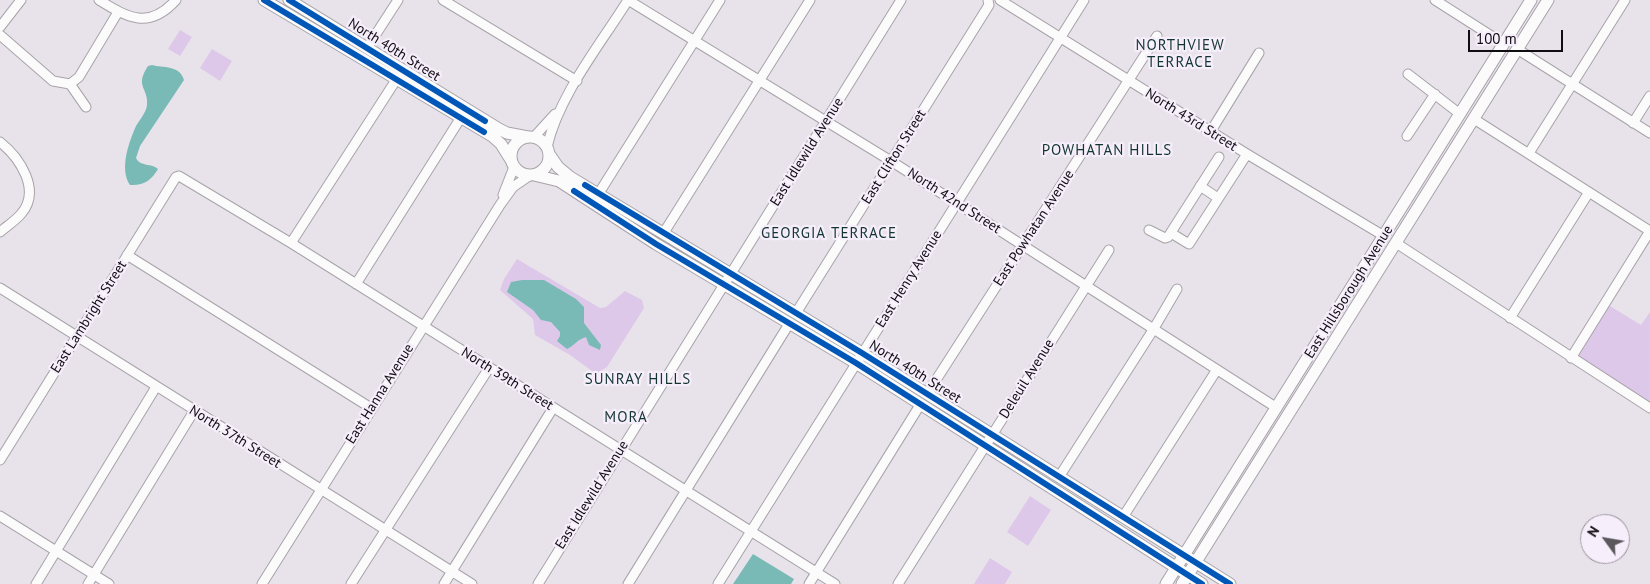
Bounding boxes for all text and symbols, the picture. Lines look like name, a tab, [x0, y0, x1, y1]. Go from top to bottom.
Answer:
street label: North 40th Street	[345, 15, 443, 85]
scale bar	[1470, 20, 1565, 52]
text: 100 m	[1476, 29, 1517, 48]
district label: NORTHVIEW TERRACE	[1134, 37, 1226, 72]
street label: North 43rd Street	[1142, 85, 1240, 155]
street label: East Idlewild Avenue	[767, 95, 847, 209]
street label: East Clifton Street	[858, 107, 930, 207]
district label: POWHATAN HILLS	[1040, 142, 1174, 160]
street label: North 42nd Street	[904, 164, 1004, 238]
street label: East Powhatan Avenue	[990, 167, 1078, 289]
street label: East Hillsborough Avenue	[1301, 222, 1397, 362]
district label: GEORGIA TERRACE	[759, 225, 899, 243]
street label: East Henry Avenue	[872, 227, 946, 331]
street label: East Lambright Street	[48, 258, 130, 376]
street label: Deleuil Avenue	[996, 336, 1058, 422]
street label: North 40th Street	[866, 337, 964, 407]
street label: East Hanna Avenue	[342, 341, 418, 447]
street label: North 39th Street	[458, 344, 556, 414]
district label: SUNRAY HILLS	[583, 371, 693, 389]
street label: North 37th Street	[186, 402, 284, 472]
district label: MORA	[604, 409, 648, 427]
street label: East Idlewild Avenue	[552, 438, 632, 552]
north arrow	[1580, 514, 1630, 564]
text: N	[1583, 523, 1603, 540]

